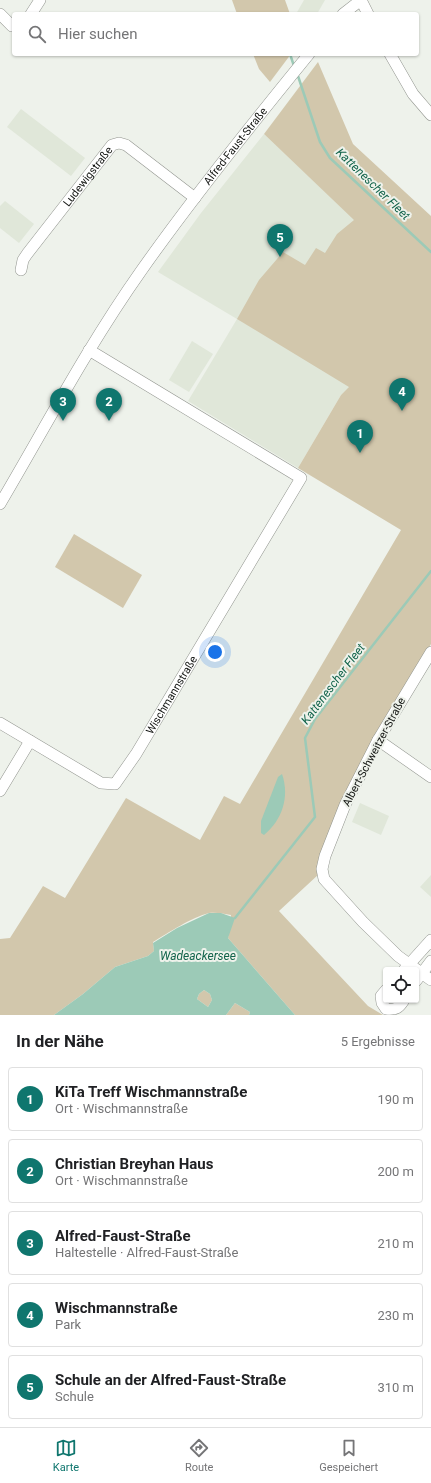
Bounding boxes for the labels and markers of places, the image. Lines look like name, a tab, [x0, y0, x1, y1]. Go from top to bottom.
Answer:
pin: 5	[267, 224, 293, 257]
pin: 4	[389, 378, 415, 411]
pin: 3	[50, 388, 76, 421]
pin: 2	[96, 388, 122, 421]
pin: 1	[347, 420, 373, 453]

